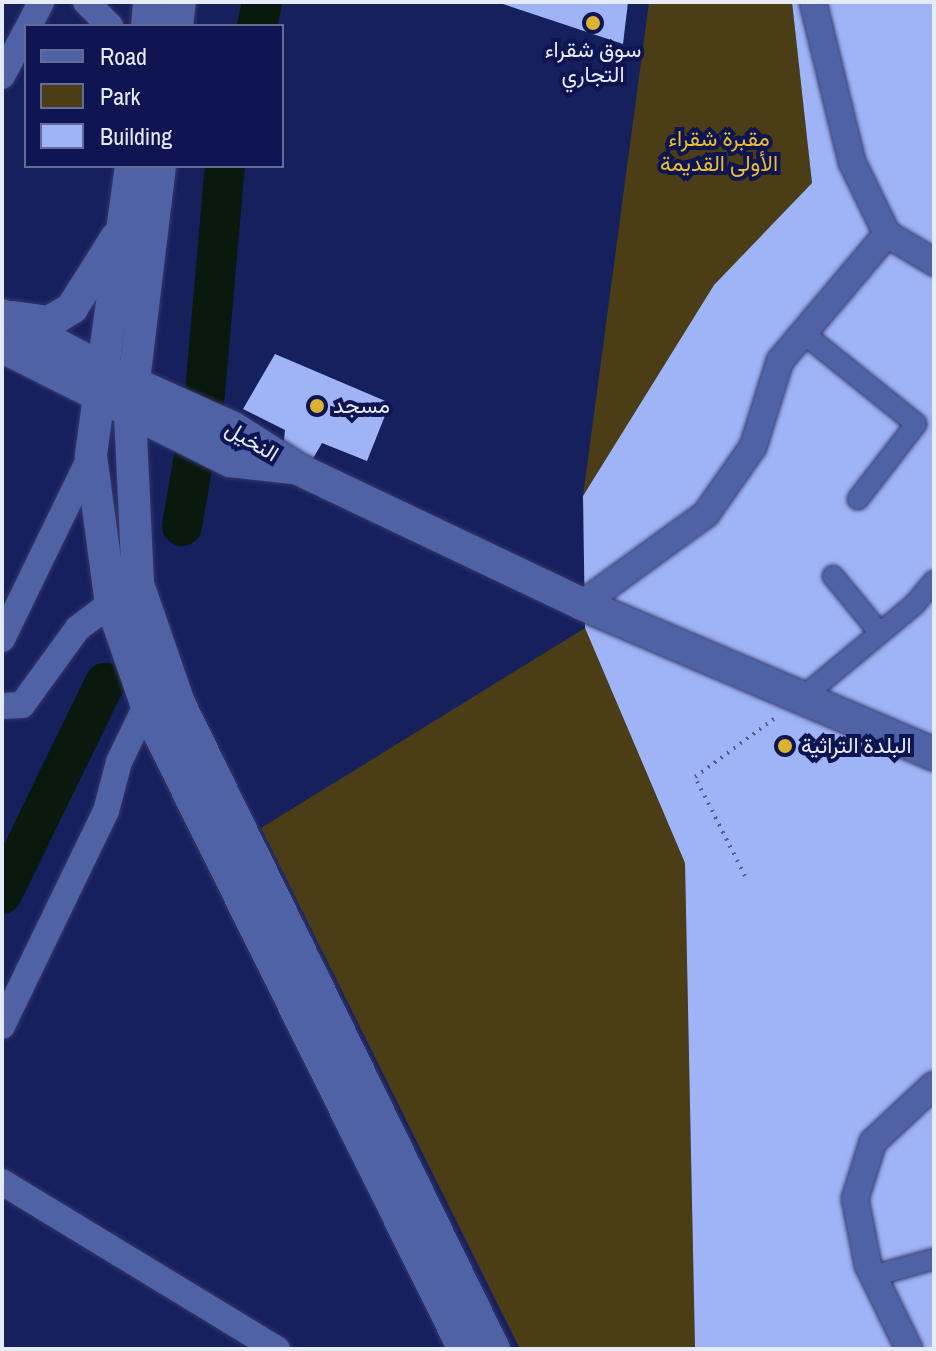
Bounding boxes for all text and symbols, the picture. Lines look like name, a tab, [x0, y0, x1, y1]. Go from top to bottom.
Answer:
marker: سوق شقراء التجاري	[584, 14, 602, 32]
legend	[24, 24, 284, 168]
place label: سوق شقراء التجاري	[545, 36, 641, 88]
text: Road	[100, 40, 147, 72]
text: Park	[100, 80, 140, 112]
text: Building	[100, 120, 172, 152]
park label: مقبرة شقراء الأولى القديمة	[660, 125, 778, 176]
place label: مسجد	[333, 393, 390, 419]
marker: مسجد	[308, 397, 326, 415]
street label: النخيل	[221, 415, 283, 467]
place label: البلدة التراثية	[801, 733, 912, 759]
marker: البلدة التراثية	[776, 737, 794, 755]

